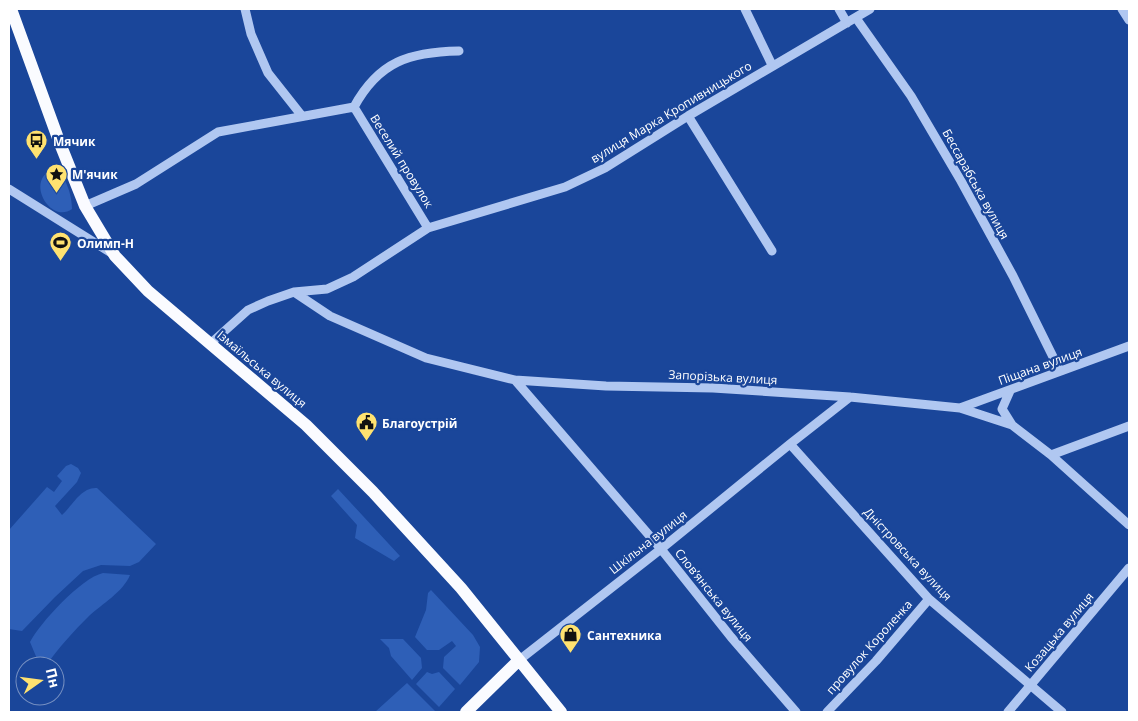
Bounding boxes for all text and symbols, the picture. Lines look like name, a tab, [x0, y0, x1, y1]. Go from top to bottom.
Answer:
street label: вулиця Марка Кропивницького	[587, 57, 755, 167]
street label: Веселий провулок	[366, 111, 438, 212]
street label: Бессарабська вулиця	[939, 126, 1013, 242]
bus stop icon: Мячик	[25, 129, 49, 160]
place label: Мячик	[53, 133, 96, 150]
place icon: М'ячик	[44, 162, 68, 193]
place label: М'ячик	[72, 166, 118, 183]
sports icon: Олимп-Н	[49, 231, 73, 262]
place label: Олимп-Н	[77, 235, 134, 252]
street label: Ізмаїльська вулиця	[214, 327, 310, 411]
street label: Піщана вулиця	[996, 343, 1084, 389]
street label: Запорізька вулиця	[668, 366, 778, 388]
public building icon: Благоустрій	[354, 411, 378, 442]
place label: Благоустрій	[382, 415, 457, 432]
street label: Дністровська вулиця	[860, 504, 956, 604]
street label: Шкільна вулиця	[606, 506, 690, 578]
street label: Словʼянська вулиця	[671, 545, 757, 645]
street label: Козацька вулиця	[1021, 589, 1097, 675]
street label: провулок Короленка	[822, 596, 916, 698]
shop icon: Сантехника	[559, 623, 583, 654]
place label: Сантехника	[587, 627, 662, 644]
north arrow	[15, 656, 65, 706]
text: Пн	[41, 666, 65, 690]

